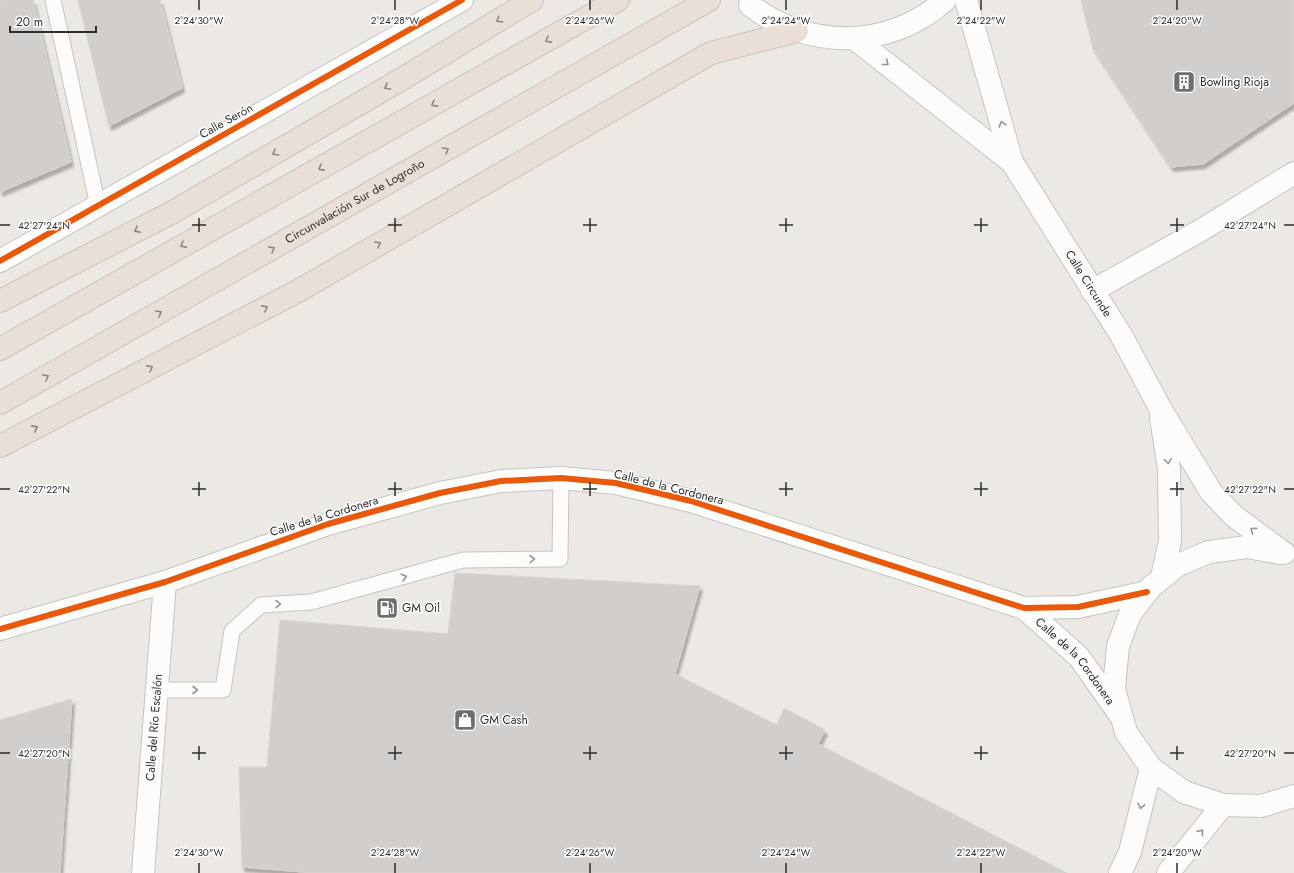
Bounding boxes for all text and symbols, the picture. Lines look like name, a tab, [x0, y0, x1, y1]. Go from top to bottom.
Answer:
scale bar	[10, 8, 96, 34]
text: 20 m	[16, 13, 43, 31]
text: 2°24'30"W	[175, 13, 224, 28]
text: 2°24'28"W	[371, 13, 419, 28]
text: 2°24'26"W	[566, 13, 615, 28]
text: 2°24'24"W	[762, 13, 811, 28]
text: 2°24'22"W	[957, 13, 1005, 28]
text: 2°24'20"W	[1152, 13, 1202, 28]
one-way arrow	[496, 16, 503, 23]
one-way arrow	[544, 35, 552, 42]
one-way arrow	[881, 58, 888, 65]
building icon: Bowling Rioja	[1171, 69, 1197, 95]
place label: Bowling Rioja	[1200, 73, 1269, 91]
one-way arrow	[384, 83, 391, 90]
street label: Calle Serón	[196, 99, 256, 143]
one-way arrow	[431, 99, 438, 106]
one-way arrow	[998, 121, 1007, 128]
one-way arrow	[442, 147, 449, 154]
one-way arrow	[272, 148, 279, 155]
street label: Circunvalación Sur de Logroño	[282, 154, 428, 248]
one-way arrow	[318, 163, 325, 170]
text: 42°27'24"N	[18, 218, 70, 233]
text: 42°27'24"N	[1224, 218, 1276, 233]
one-way arrow	[134, 225, 141, 233]
one-way arrow	[180, 241, 188, 248]
one-way arrow	[374, 242, 381, 249]
one-way arrow	[268, 246, 275, 253]
street label: Calle Circunde	[1061, 247, 1116, 320]
one-way arrow	[261, 305, 268, 313]
one-way arrow	[155, 310, 162, 317]
one-way arrow	[146, 365, 153, 373]
one-way arrow	[42, 375, 49, 382]
one-way arrow	[30, 426, 38, 433]
one-way arrow	[1163, 458, 1172, 464]
street label: Calle de la Cordonera	[612, 465, 726, 509]
text: 42°27'22"N	[18, 482, 70, 497]
text: 42°27'22"N	[1224, 482, 1276, 497]
street label: Calle de la Cordonera	[267, 491, 381, 541]
one-way arrow	[1250, 528, 1257, 535]
one-way arrow	[529, 555, 535, 564]
one-way arrow	[400, 573, 407, 582]
fuel station icon: GM Oil	[374, 595, 400, 621]
place label: GM Oil	[402, 599, 440, 617]
one-way arrow	[275, 600, 281, 608]
street label: Calle de la Cordonera	[1031, 613, 1119, 709]
street label: Calle del Río Escalón	[141, 673, 167, 782]
one-way arrow	[192, 686, 198, 694]
shop icon: GM Cash	[452, 707, 478, 733]
place label: GM Cash	[480, 711, 528, 729]
text: 42°27'20"N	[18, 746, 70, 761]
text: 42°27'20"N	[1224, 746, 1276, 761]
one-way arrow	[1138, 803, 1146, 809]
one-way arrow	[1197, 829, 1204, 837]
text: 2°24'30"W	[175, 845, 224, 860]
text: 2°24'28"W	[371, 845, 419, 860]
text: 2°24'26"W	[566, 845, 615, 860]
text: 2°24'24"W	[762, 845, 811, 860]
text: 2°24'22"W	[957, 845, 1005, 860]
text: 2°24'20"W	[1152, 845, 1202, 860]

